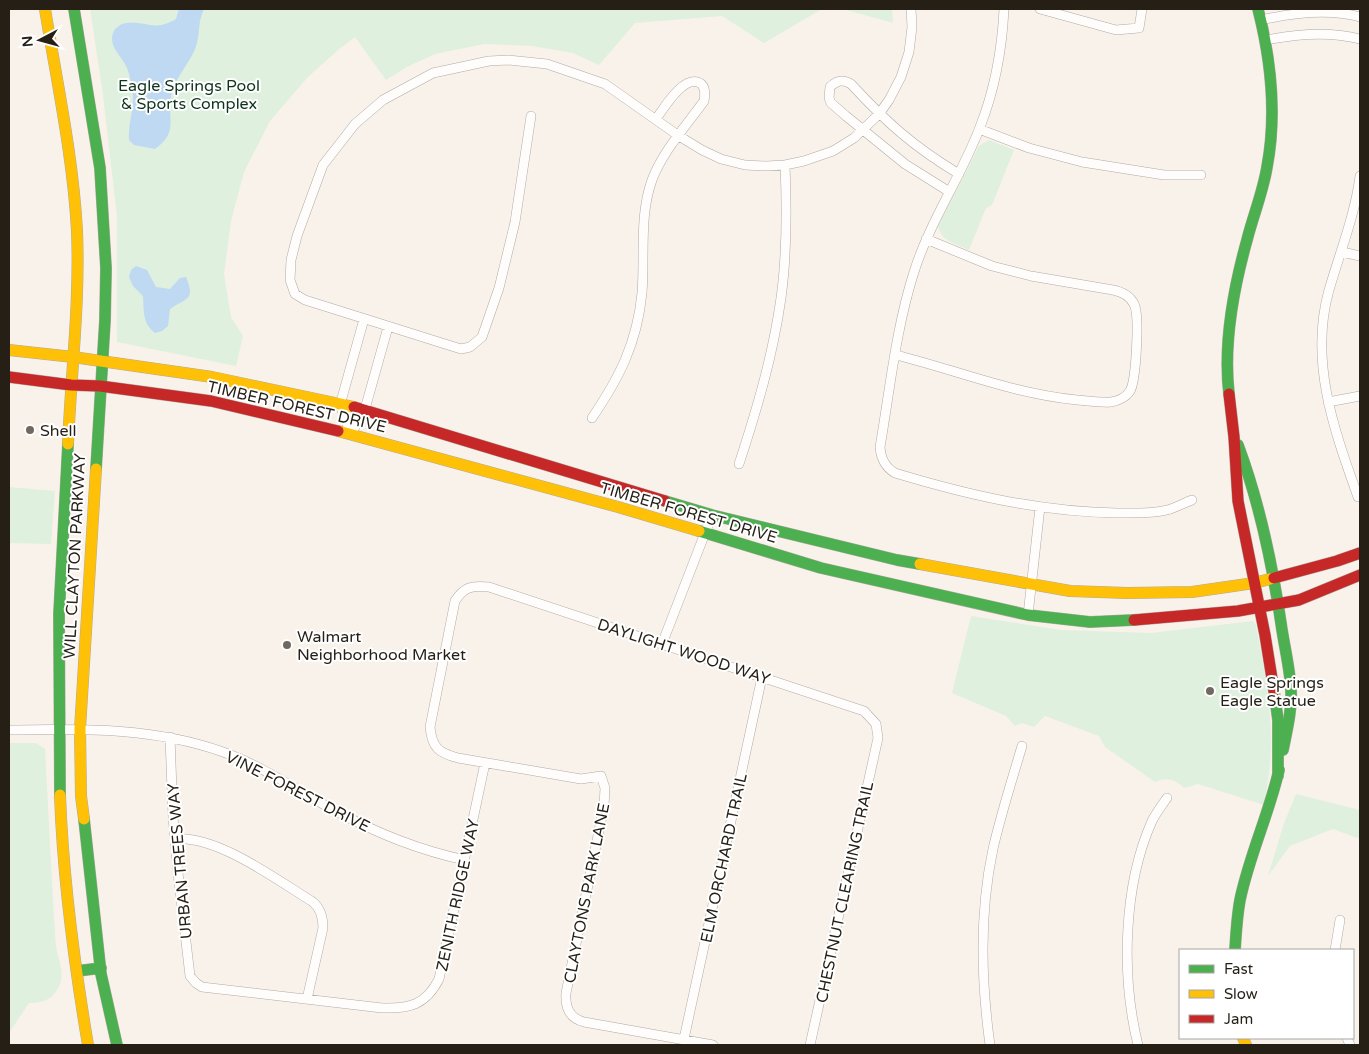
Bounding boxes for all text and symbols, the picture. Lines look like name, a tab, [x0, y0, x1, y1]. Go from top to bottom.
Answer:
north arrow	[15, 15, 65, 65]
text: N	[19, 35, 37, 48]
park label: Eagle Springs Pool & Sports Complex	[118, 76, 260, 114]
street label: TIMBER FOREST DRIVE	[205, 377, 388, 437]
place label: Shell	[40, 421, 77, 441]
marker: Shell	[24, 424, 36, 436]
street label: WILL CLAYTON PARKWAY	[60, 453, 90, 659]
street label: TIMBER FOREST DRIVE	[598, 478, 779, 548]
street label: DAYLIGHT WOOD WAY	[595, 615, 773, 689]
place label: Walmart Neighborhood Market	[297, 627, 466, 665]
marker: Walmart Neighborhood Market	[281, 639, 293, 651]
place label: Eagle Springs Eagle Statue	[1220, 673, 1324, 711]
marker: Eagle Springs Eagle Statue	[1204, 685, 1216, 697]
street label: VINE FOREST DRIVE	[222, 747, 373, 837]
street label: ELM ORCHARD TRAIL	[696, 772, 752, 945]
street label: CHESTNUT CLEARING TRAIL	[812, 780, 878, 1005]
street label: URBAN TREES WAY	[163, 782, 197, 940]
street label: CLAYTONS PARK LANE	[560, 801, 614, 985]
street label: ZENITH RIDGE WAY	[432, 817, 484, 973]
legend	[1179, 949, 1354, 1039]
text: Fast	[1224, 960, 1254, 978]
text: Slow	[1224, 985, 1258, 1003]
text: Jam	[1224, 1010, 1253, 1028]

